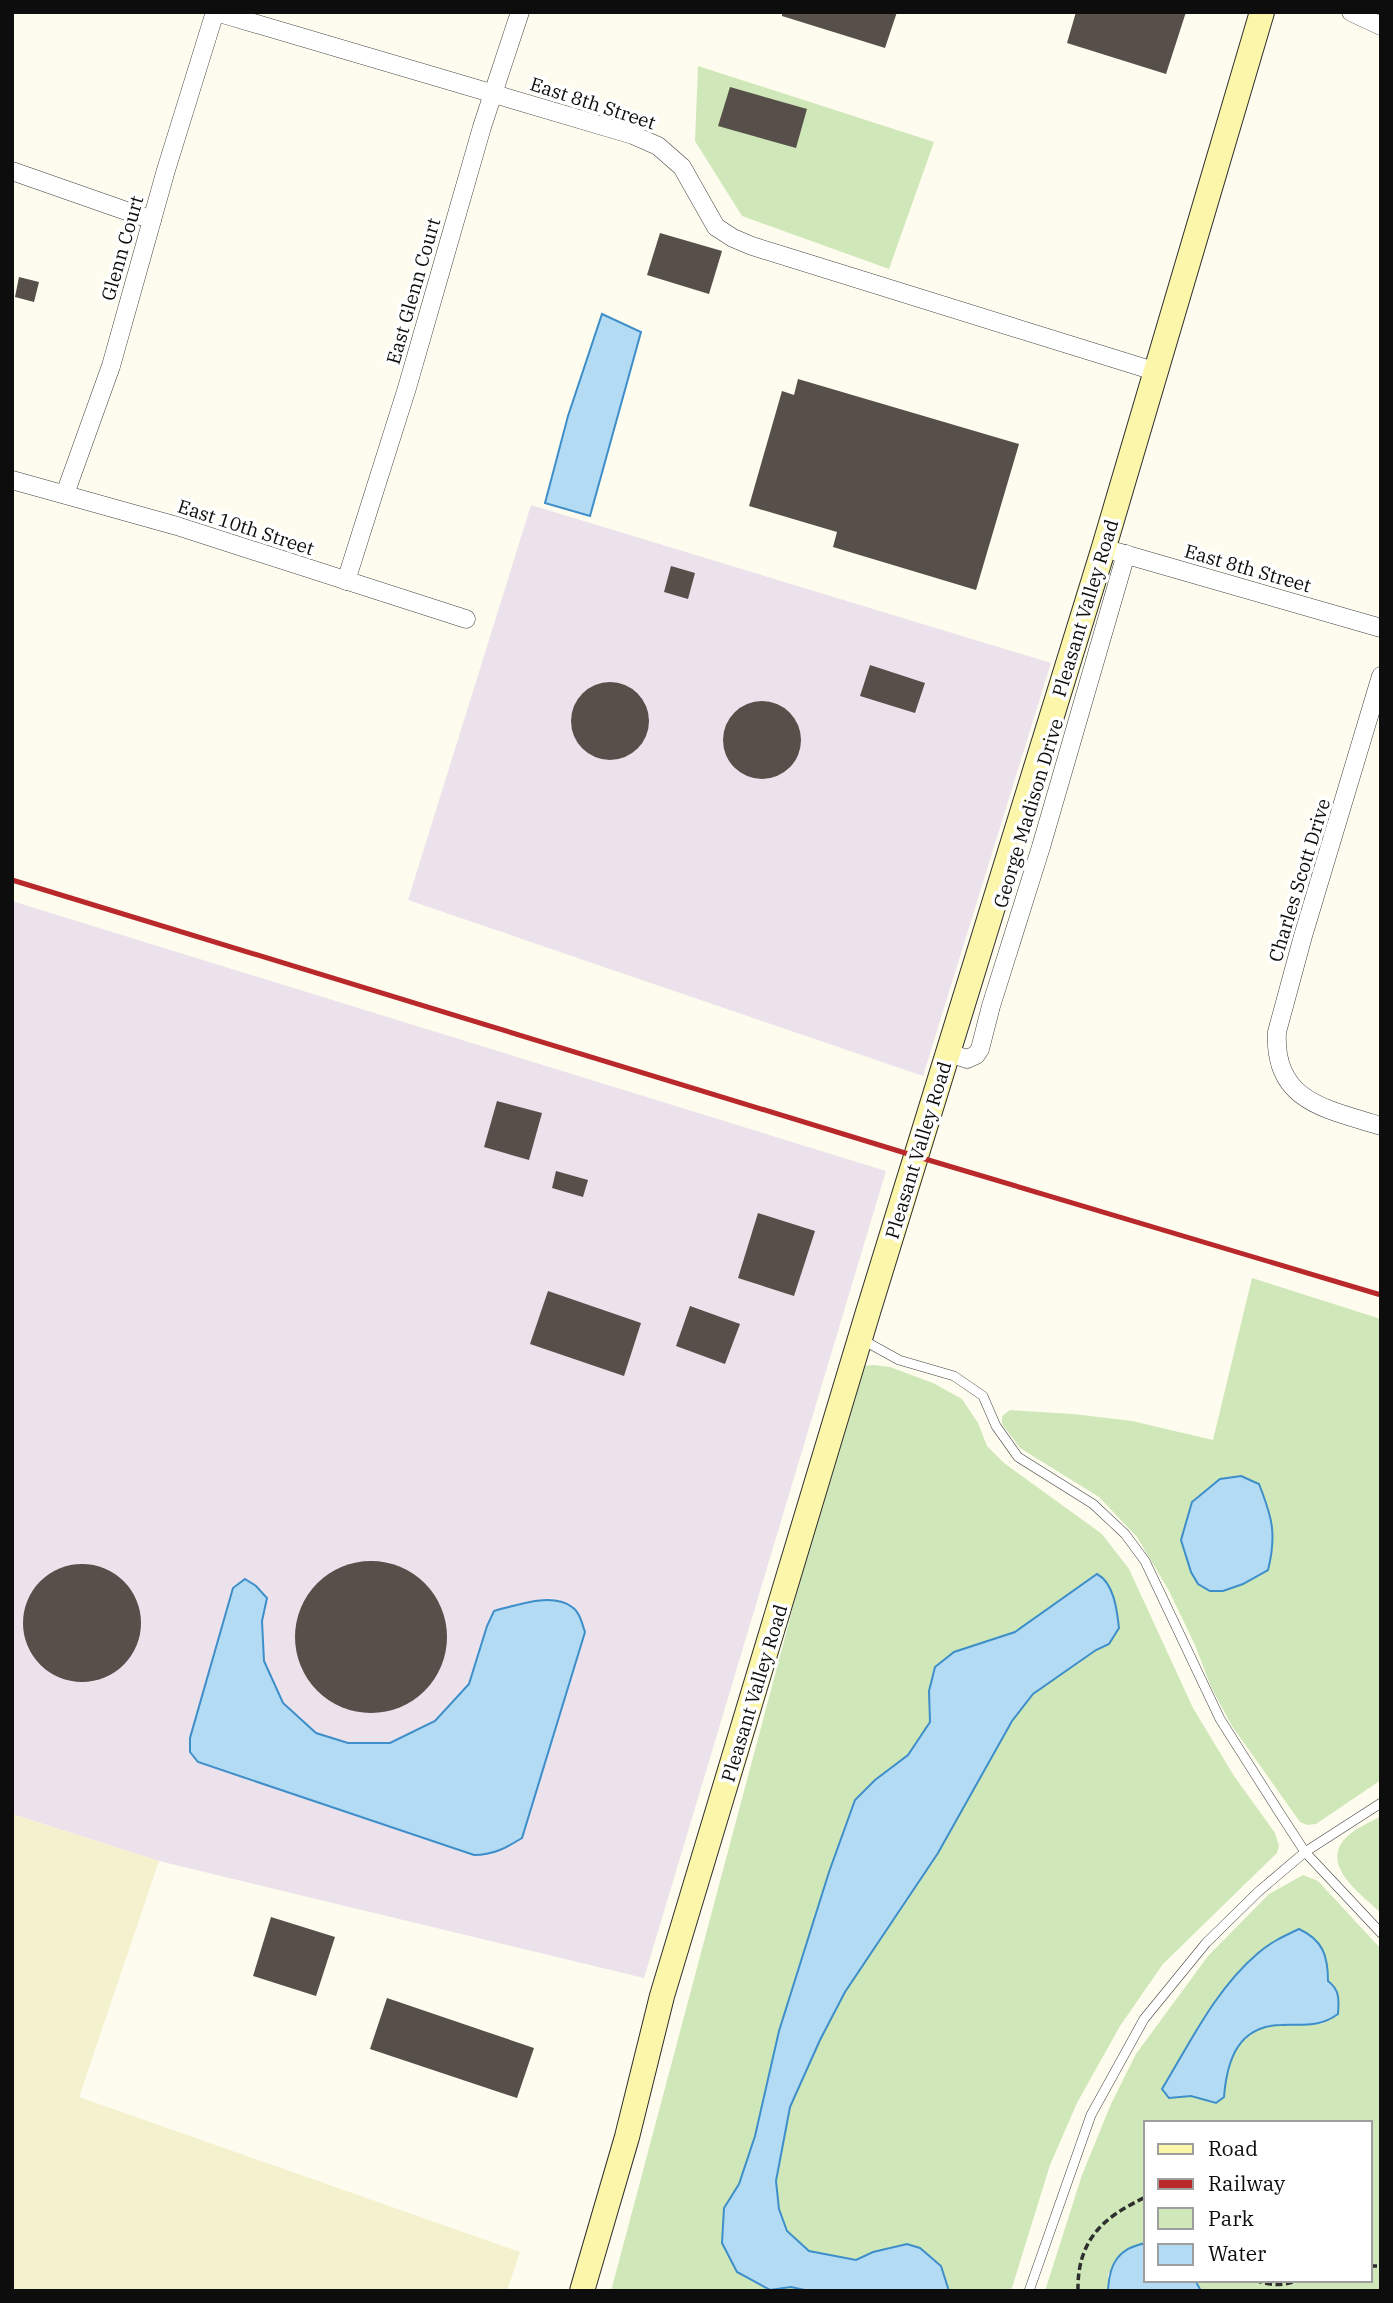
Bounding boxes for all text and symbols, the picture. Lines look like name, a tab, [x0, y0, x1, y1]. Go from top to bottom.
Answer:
street label: East 8th Street	[527, 71, 659, 135]
street label: Glenn Court	[96, 192, 149, 303]
street label: East Glenn Court	[381, 215, 445, 367]
street label: East 10th Street	[175, 494, 317, 560]
street label: Pleasant Valley Road	[1047, 516, 1123, 700]
street label: East 8th Street	[1182, 538, 1314, 598]
street label: George Madison Drive	[988, 715, 1068, 911]
street label: Charles Scott Drive	[1263, 795, 1335, 965]
street label: Pleasant Valley Road	[880, 1058, 956, 1242]
street label: Pleasant Valley Road	[716, 1601, 792, 1785]
legend	[1144, 2121, 1372, 2282]
text: Road	[1208, 2134, 1258, 2162]
text: Railway	[1208, 2169, 1286, 2197]
text: Park	[1208, 2204, 1255, 2232]
text: Water	[1208, 2239, 1267, 2267]

